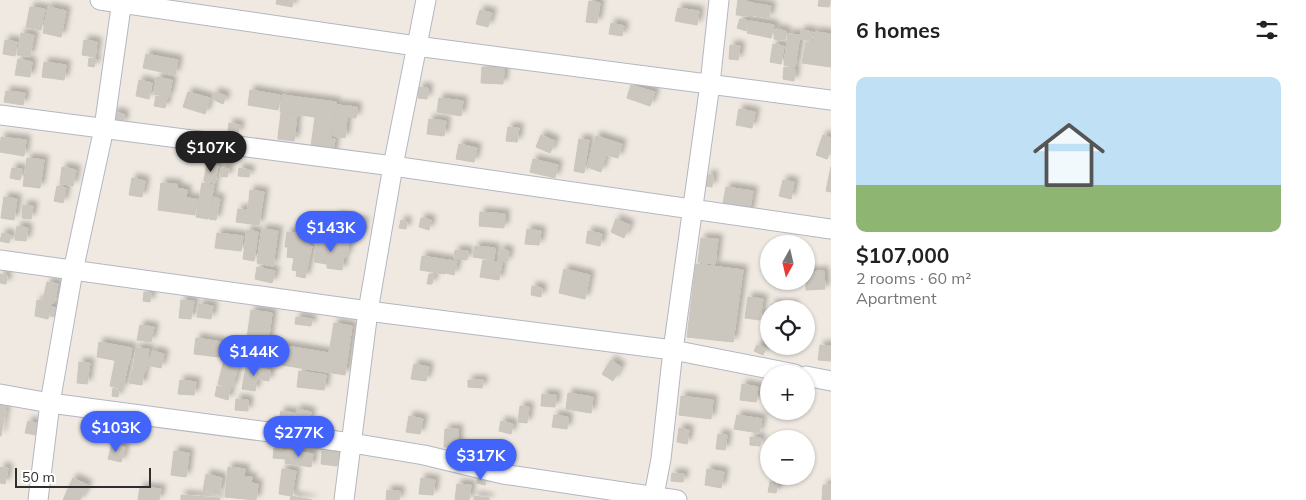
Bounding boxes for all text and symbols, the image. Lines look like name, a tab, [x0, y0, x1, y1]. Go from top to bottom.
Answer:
icon: filters	[1253, 16, 1281, 44]
text: 6 homes	[856, 17, 940, 43]
icon: home	[1024, 110, 1114, 200]
pin: $107K	[176, 130, 246, 173]
text: $107K	[186, 137, 236, 157]
pin: $143K	[296, 210, 366, 253]
text: $143K	[306, 217, 356, 237]
north arrow	[760, 235, 815, 290]
map controls	[760, 235, 815, 485]
text: $107,000	[856, 242, 949, 268]
text: 2 rooms · 60 m²	[856, 268, 971, 288]
text: Apartment	[856, 288, 937, 308]
button: locate	[760, 300, 815, 355]
pin: $144K	[219, 334, 289, 377]
text: $144K	[229, 341, 279, 361]
button: +	[760, 365, 815, 420]
pin: $103K	[81, 410, 151, 453]
pin: $277K	[264, 416, 334, 458]
text: $103K	[91, 417, 141, 437]
text: $277K	[274, 422, 324, 442]
button: −	[760, 430, 815, 485]
pin: $317K	[446, 438, 516, 481]
text: $317K	[456, 445, 506, 465]
scale bar	[15, 465, 151, 488]
text: 50 m	[22, 468, 55, 486]

